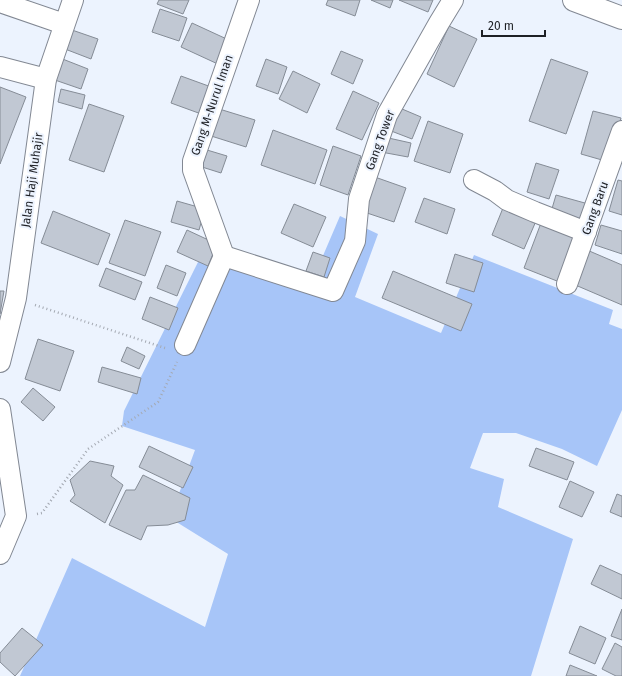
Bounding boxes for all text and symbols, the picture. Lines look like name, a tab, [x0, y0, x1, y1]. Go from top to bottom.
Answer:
scale bar	[482, 12, 545, 38]
text: 20 m	[488, 19, 514, 33]
street label: Gang M-Nurul Iman	[188, 53, 236, 157]
street label: Gang Tower	[363, 108, 397, 172]
street label: Jalan Haji Muhajir	[18, 131, 46, 228]
street label: Gang Baru	[579, 179, 611, 237]

